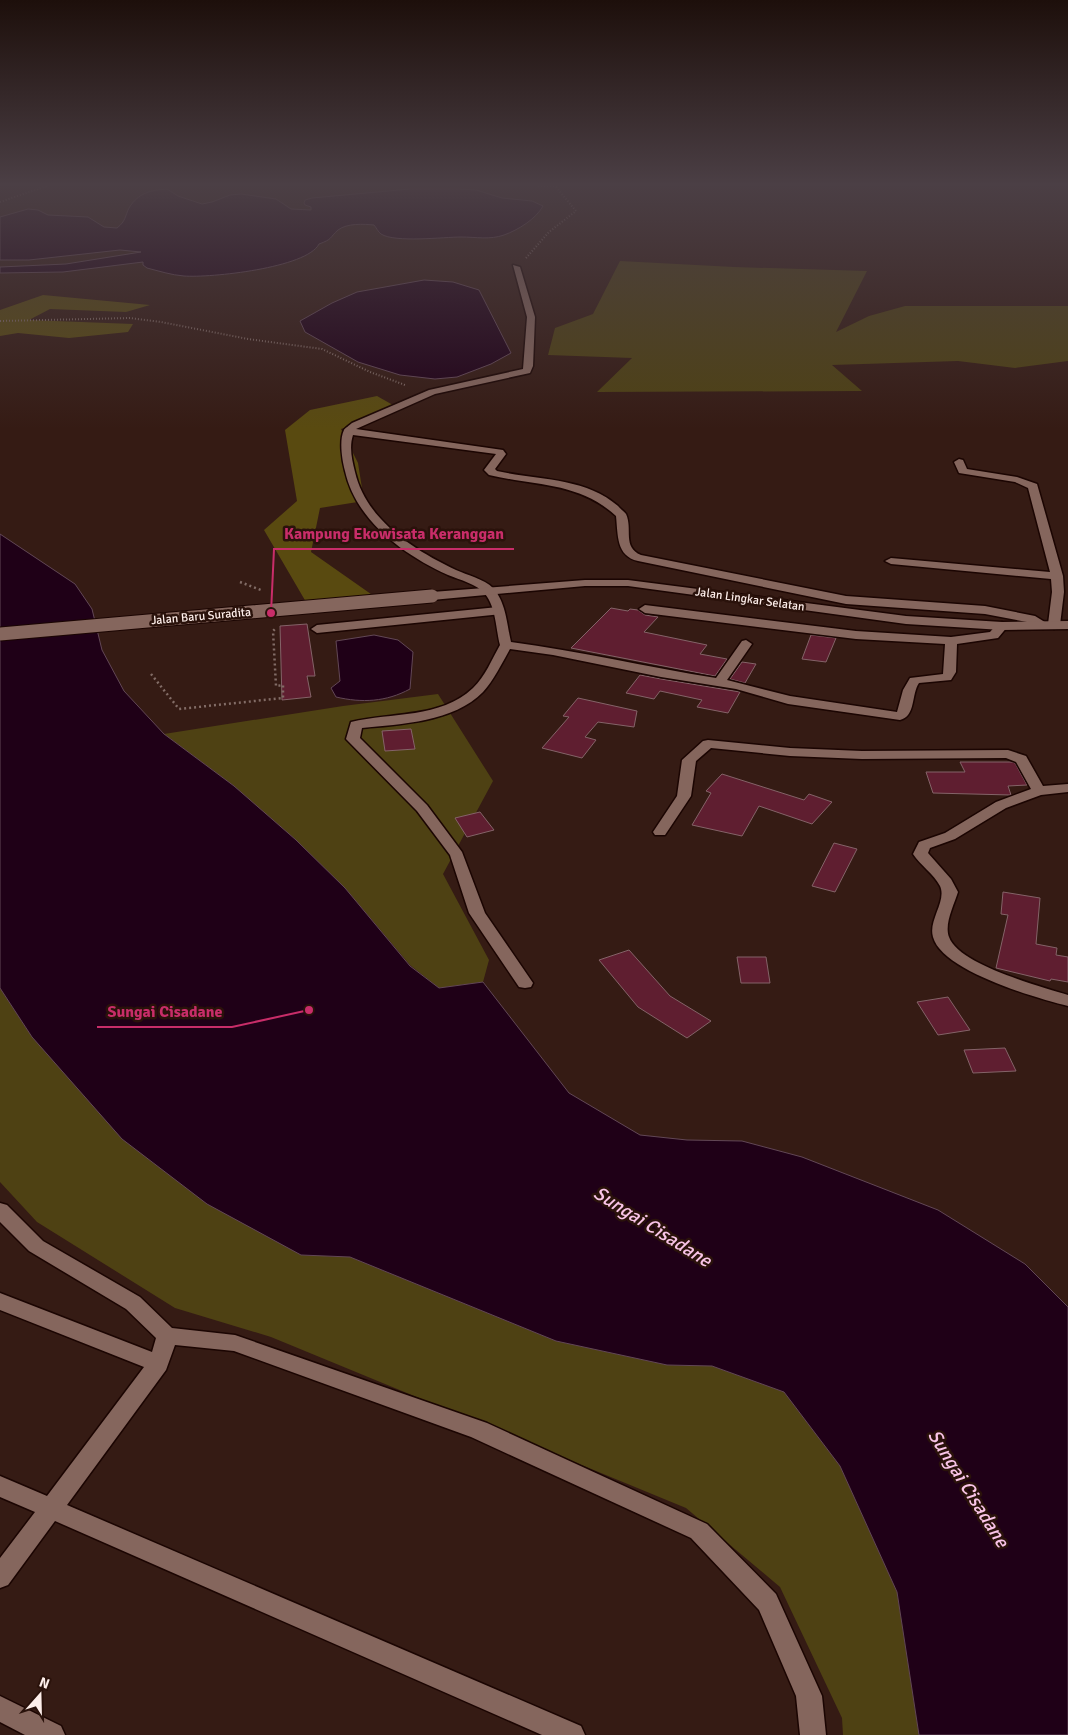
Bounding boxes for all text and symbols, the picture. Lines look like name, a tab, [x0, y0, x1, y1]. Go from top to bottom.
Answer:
callout: Kampung Ekowisata Keranggan	[274, 518, 514, 549]
text: Kampung Ekowisata Keranggan	[284, 524, 504, 544]
street label: Jalan Lingkar Selatan	[694, 584, 806, 615]
street label: Jalan Baru Suradita	[150, 605, 252, 628]
callout: Sungai Cisadane	[97, 996, 232, 1027]
text: Sungai Cisadane	[108, 1002, 222, 1022]
water label: Sungai Cisadane	[589, 1181, 717, 1273]
water label: Sungai Cisadane	[922, 1425, 1015, 1553]
north arrow	[15, 1670, 65, 1720]
text: N	[37, 1674, 52, 1693]

